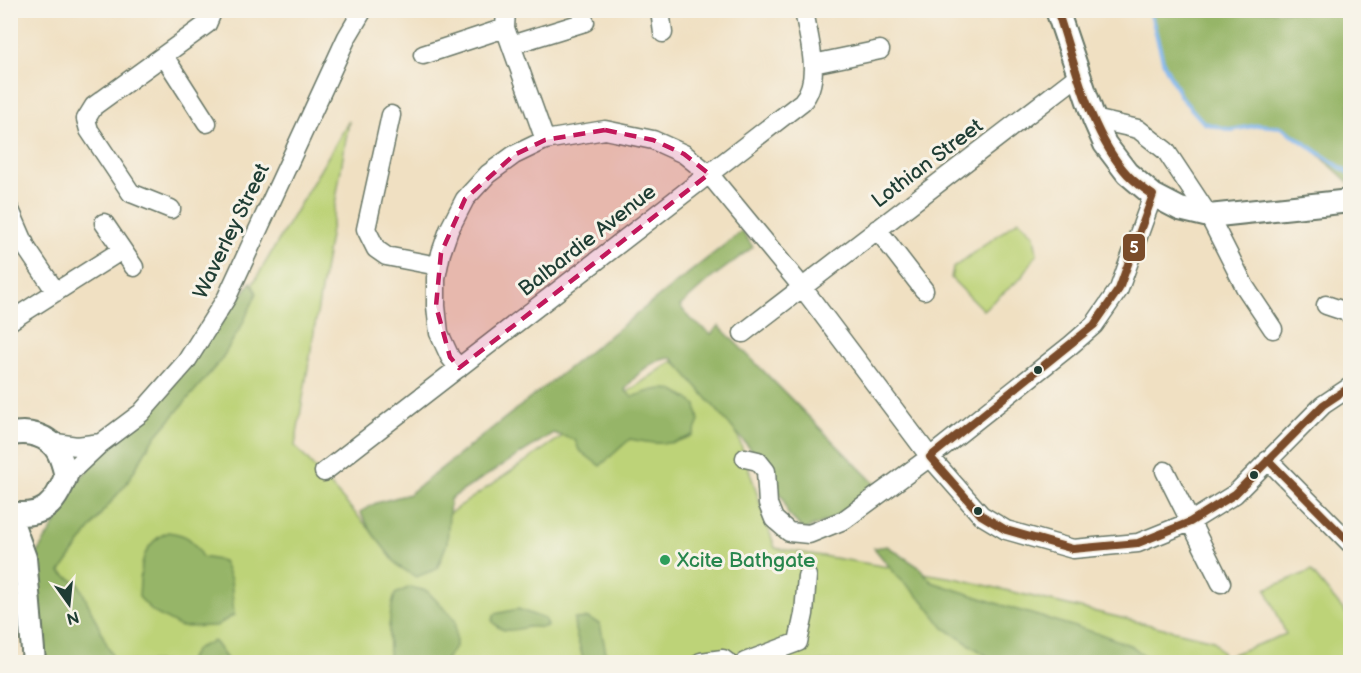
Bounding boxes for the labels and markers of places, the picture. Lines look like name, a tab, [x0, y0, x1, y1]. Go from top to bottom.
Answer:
unlabelled marker	[1032, 364, 1044, 376]
unlabelled marker	[1248, 469, 1260, 481]
unlabelled marker	[972, 505, 984, 517]
place label: Xcite Bathgate	[676, 548, 815, 573]
marker: Xcite Bathgate	[658, 553, 672, 567]

